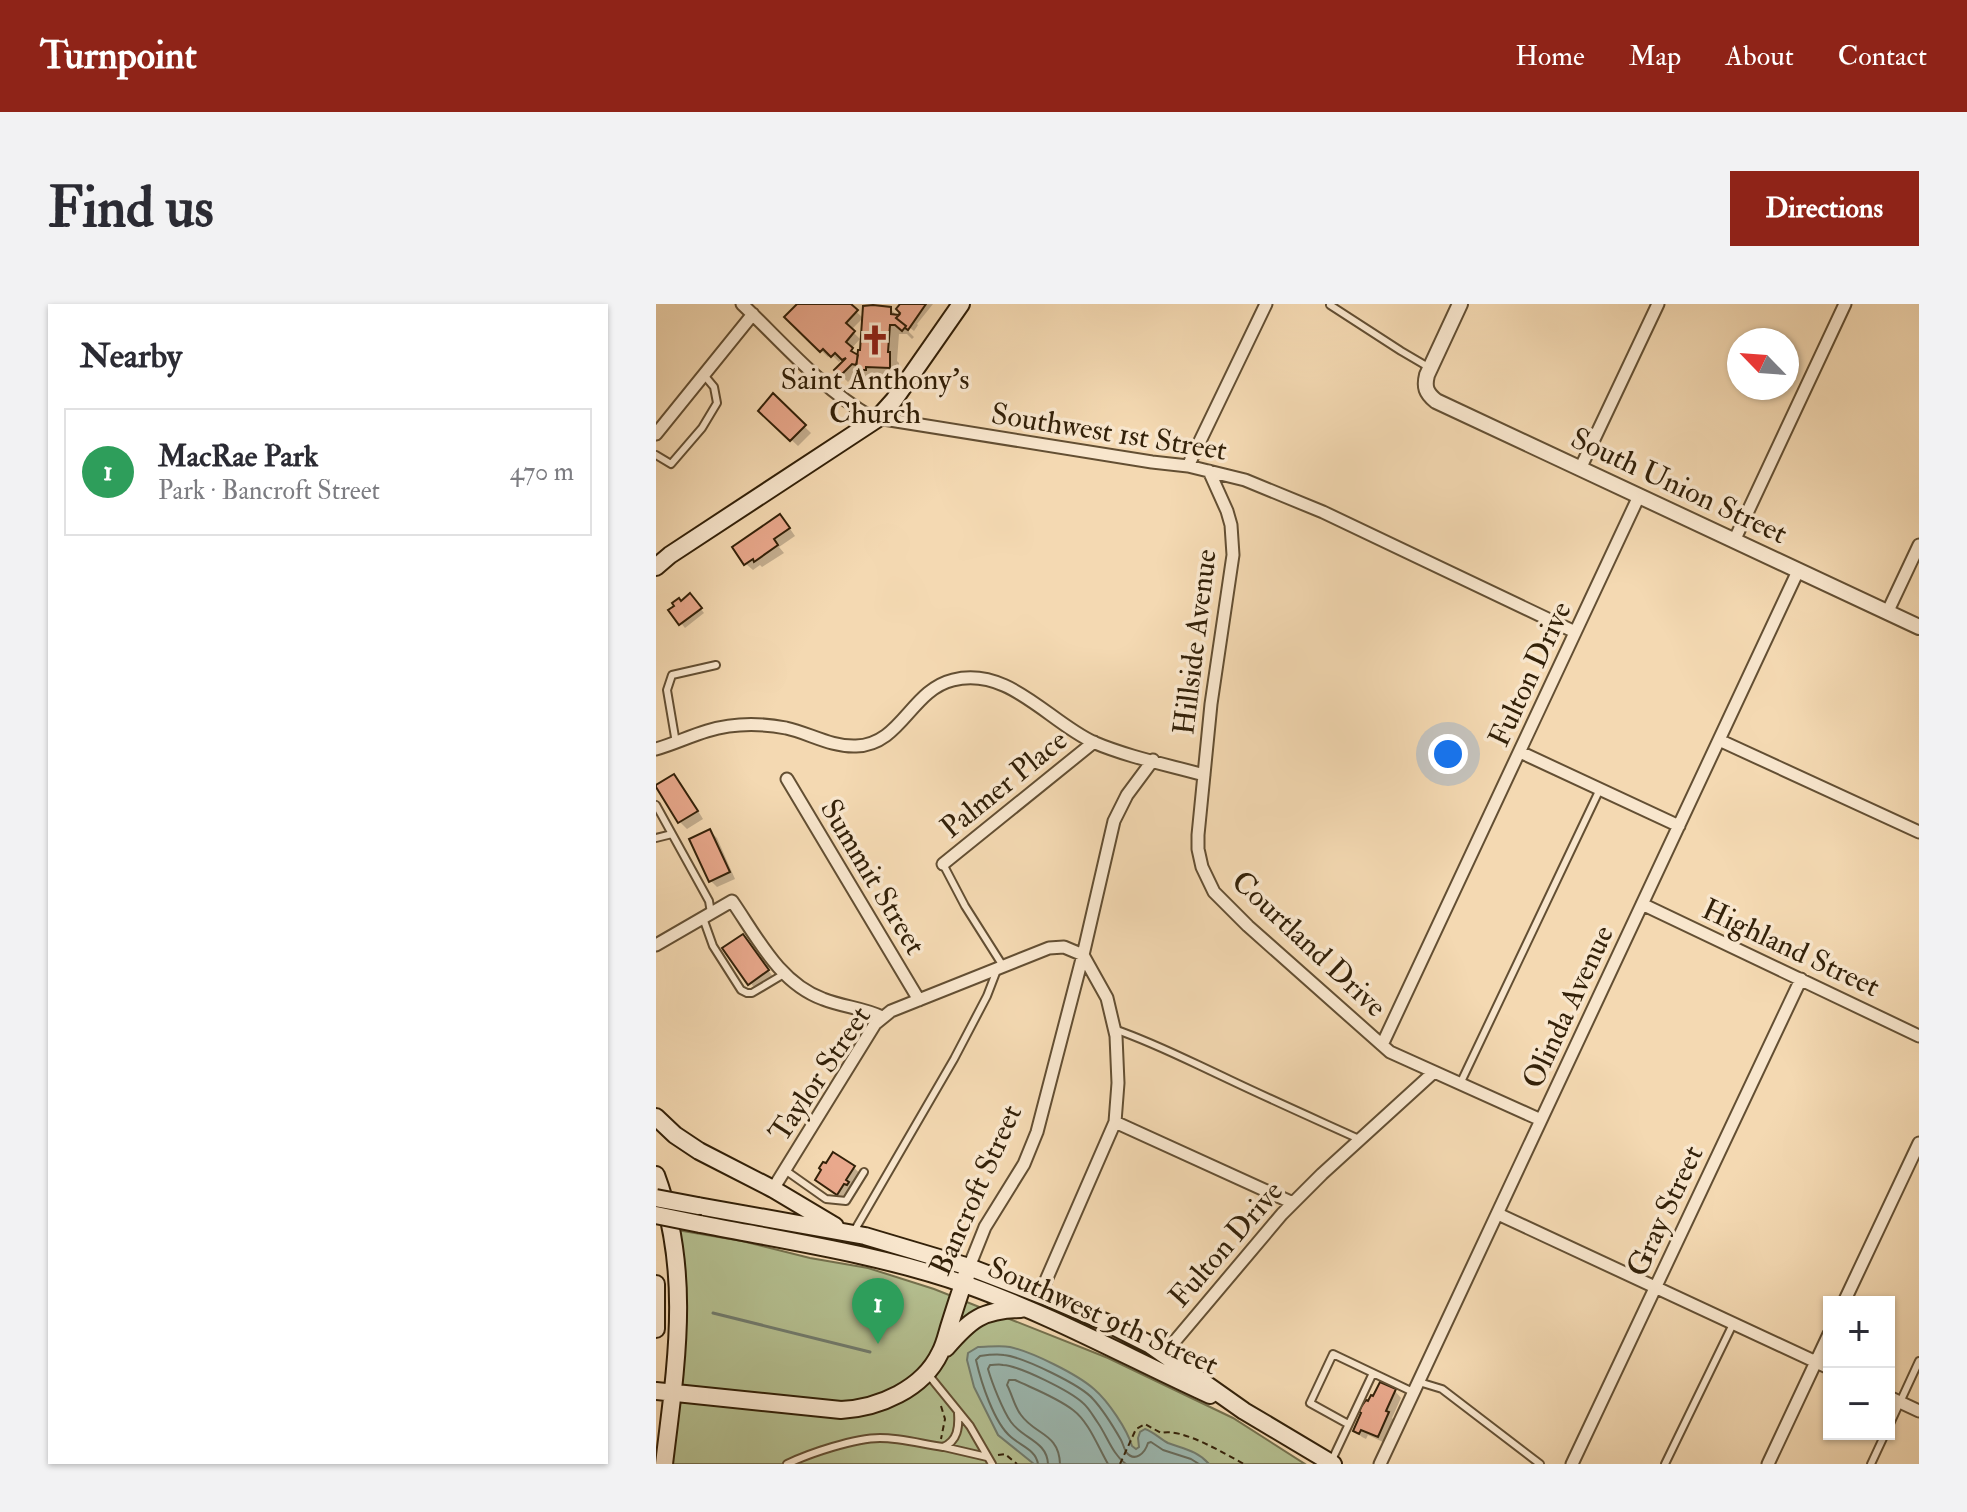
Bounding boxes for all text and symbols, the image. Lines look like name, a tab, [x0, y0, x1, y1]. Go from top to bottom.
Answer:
text: Turnpoint	[40, 32, 197, 80]
text: Home	[1515, 39, 1585, 74]
text: Map	[1629, 39, 1681, 74]
text: About	[1725, 39, 1794, 74]
text: Contact	[1838, 39, 1927, 74]
button: Directions	[1730, 171, 1919, 246]
text: Find us	[48, 173, 214, 244]
church icon: Saint Anthony's Church	[858, 323, 892, 357]
north arrow	[1727, 328, 1799, 400]
text: Nearby	[80, 335, 182, 378]
place label: Saint Anthony's Church	[780, 361, 970, 432]
street label: Southwest 1st Street	[989, 395, 1230, 469]
street label: South Union Street	[1565, 420, 1793, 552]
text: MacRae Park	[158, 438, 318, 475]
text: 1	[103, 456, 113, 488]
text: 470 m	[510, 456, 574, 488]
text: Park · Bancroft Street	[158, 475, 380, 507]
street label: Hillside Avenue	[1165, 547, 1225, 737]
street label: Fulton Drive	[1480, 596, 1580, 752]
street label: Palmer Place	[933, 722, 1075, 846]
your location	[1428, 734, 1468, 774]
street label: Summit Street	[812, 793, 934, 962]
street label: Courtland Drive	[1224, 863, 1394, 1025]
street label: Highland Street	[1696, 891, 1886, 1005]
street label: Olinda Avenue	[1514, 920, 1622, 1094]
street label: Taylor Street	[761, 999, 879, 1149]
street label: Bancroft Street	[922, 1099, 1030, 1281]
street label: Gray Street	[1619, 1139, 1712, 1282]
street label: Fulton Drive	[1161, 1173, 1291, 1315]
street label: Southwest 9th Street	[982, 1249, 1224, 1383]
pin: 1	[852, 1278, 904, 1344]
map controls	[1823, 1296, 1895, 1440]
button: +	[1823, 1296, 1895, 1368]
button: −	[1823, 1368, 1895, 1440]

